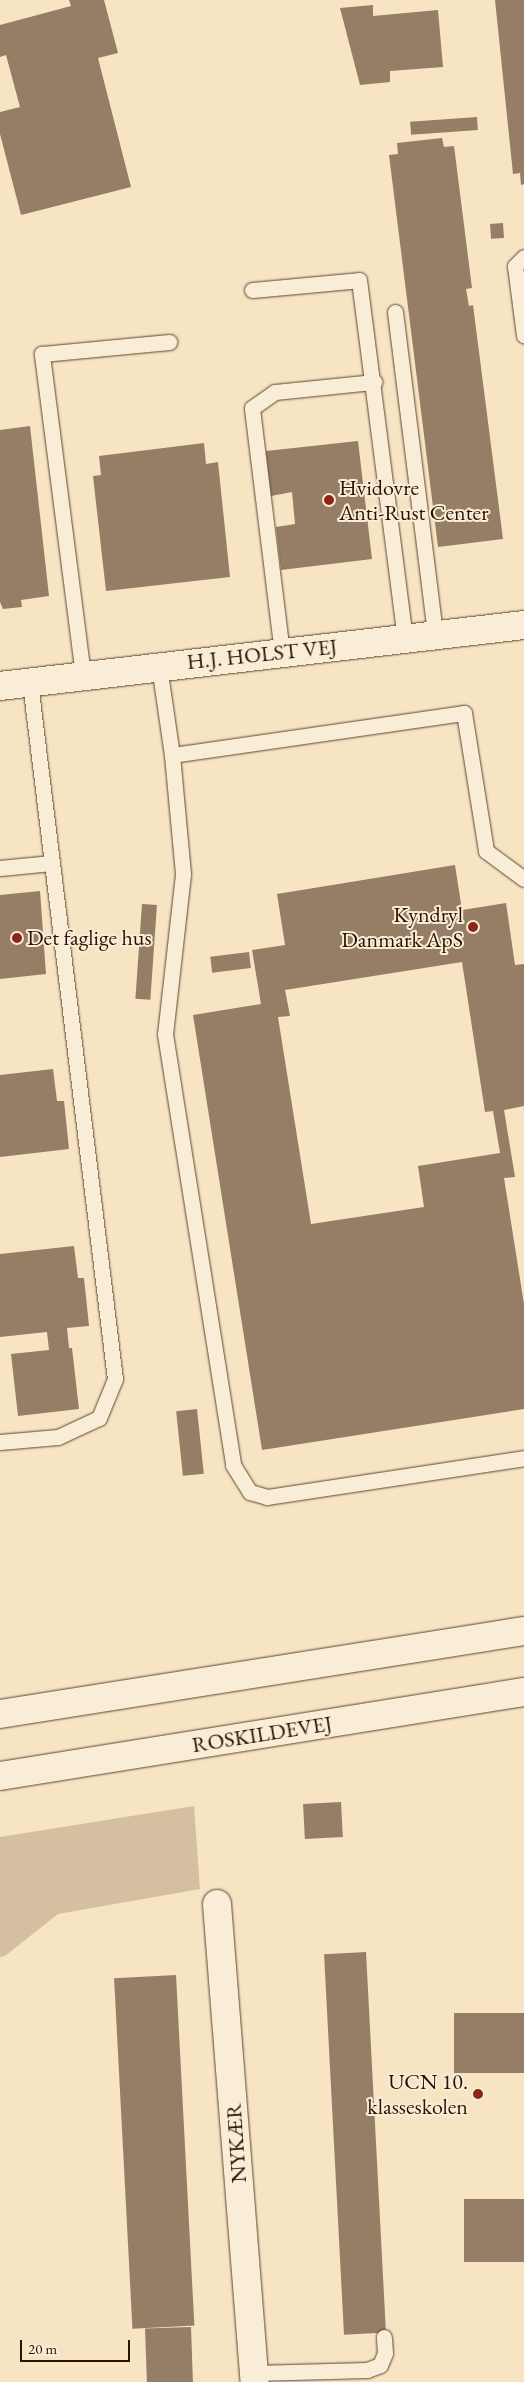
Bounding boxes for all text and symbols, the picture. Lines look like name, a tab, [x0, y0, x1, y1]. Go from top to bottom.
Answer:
place label: Hvidovre Anti-Rust Center	[339, 474, 489, 526]
marker: Hvidovre Anti-Rust Center	[323, 494, 335, 506]
street label: H.J. HOLST VEJ	[185, 633, 339, 675]
place label: Kyndryl Danmark ApS	[341, 901, 463, 952]
marker: Kyndryl Danmark ApS	[467, 921, 479, 933]
place label: Det faglige hus	[27, 925, 152, 951]
marker: Det faglige hus	[11, 932, 23, 944]
street label: ROSKILDEVEJ	[190, 1710, 334, 1758]
place label: UCN 10. klasseskolen	[367, 2068, 468, 2120]
marker: UCN 10. klasseskolen	[472, 2088, 484, 2100]
street label: NYKÆR	[220, 2102, 252, 2184]
scale bar	[22, 2330, 132, 2362]
text: 20 m	[28, 2339, 57, 2358]

